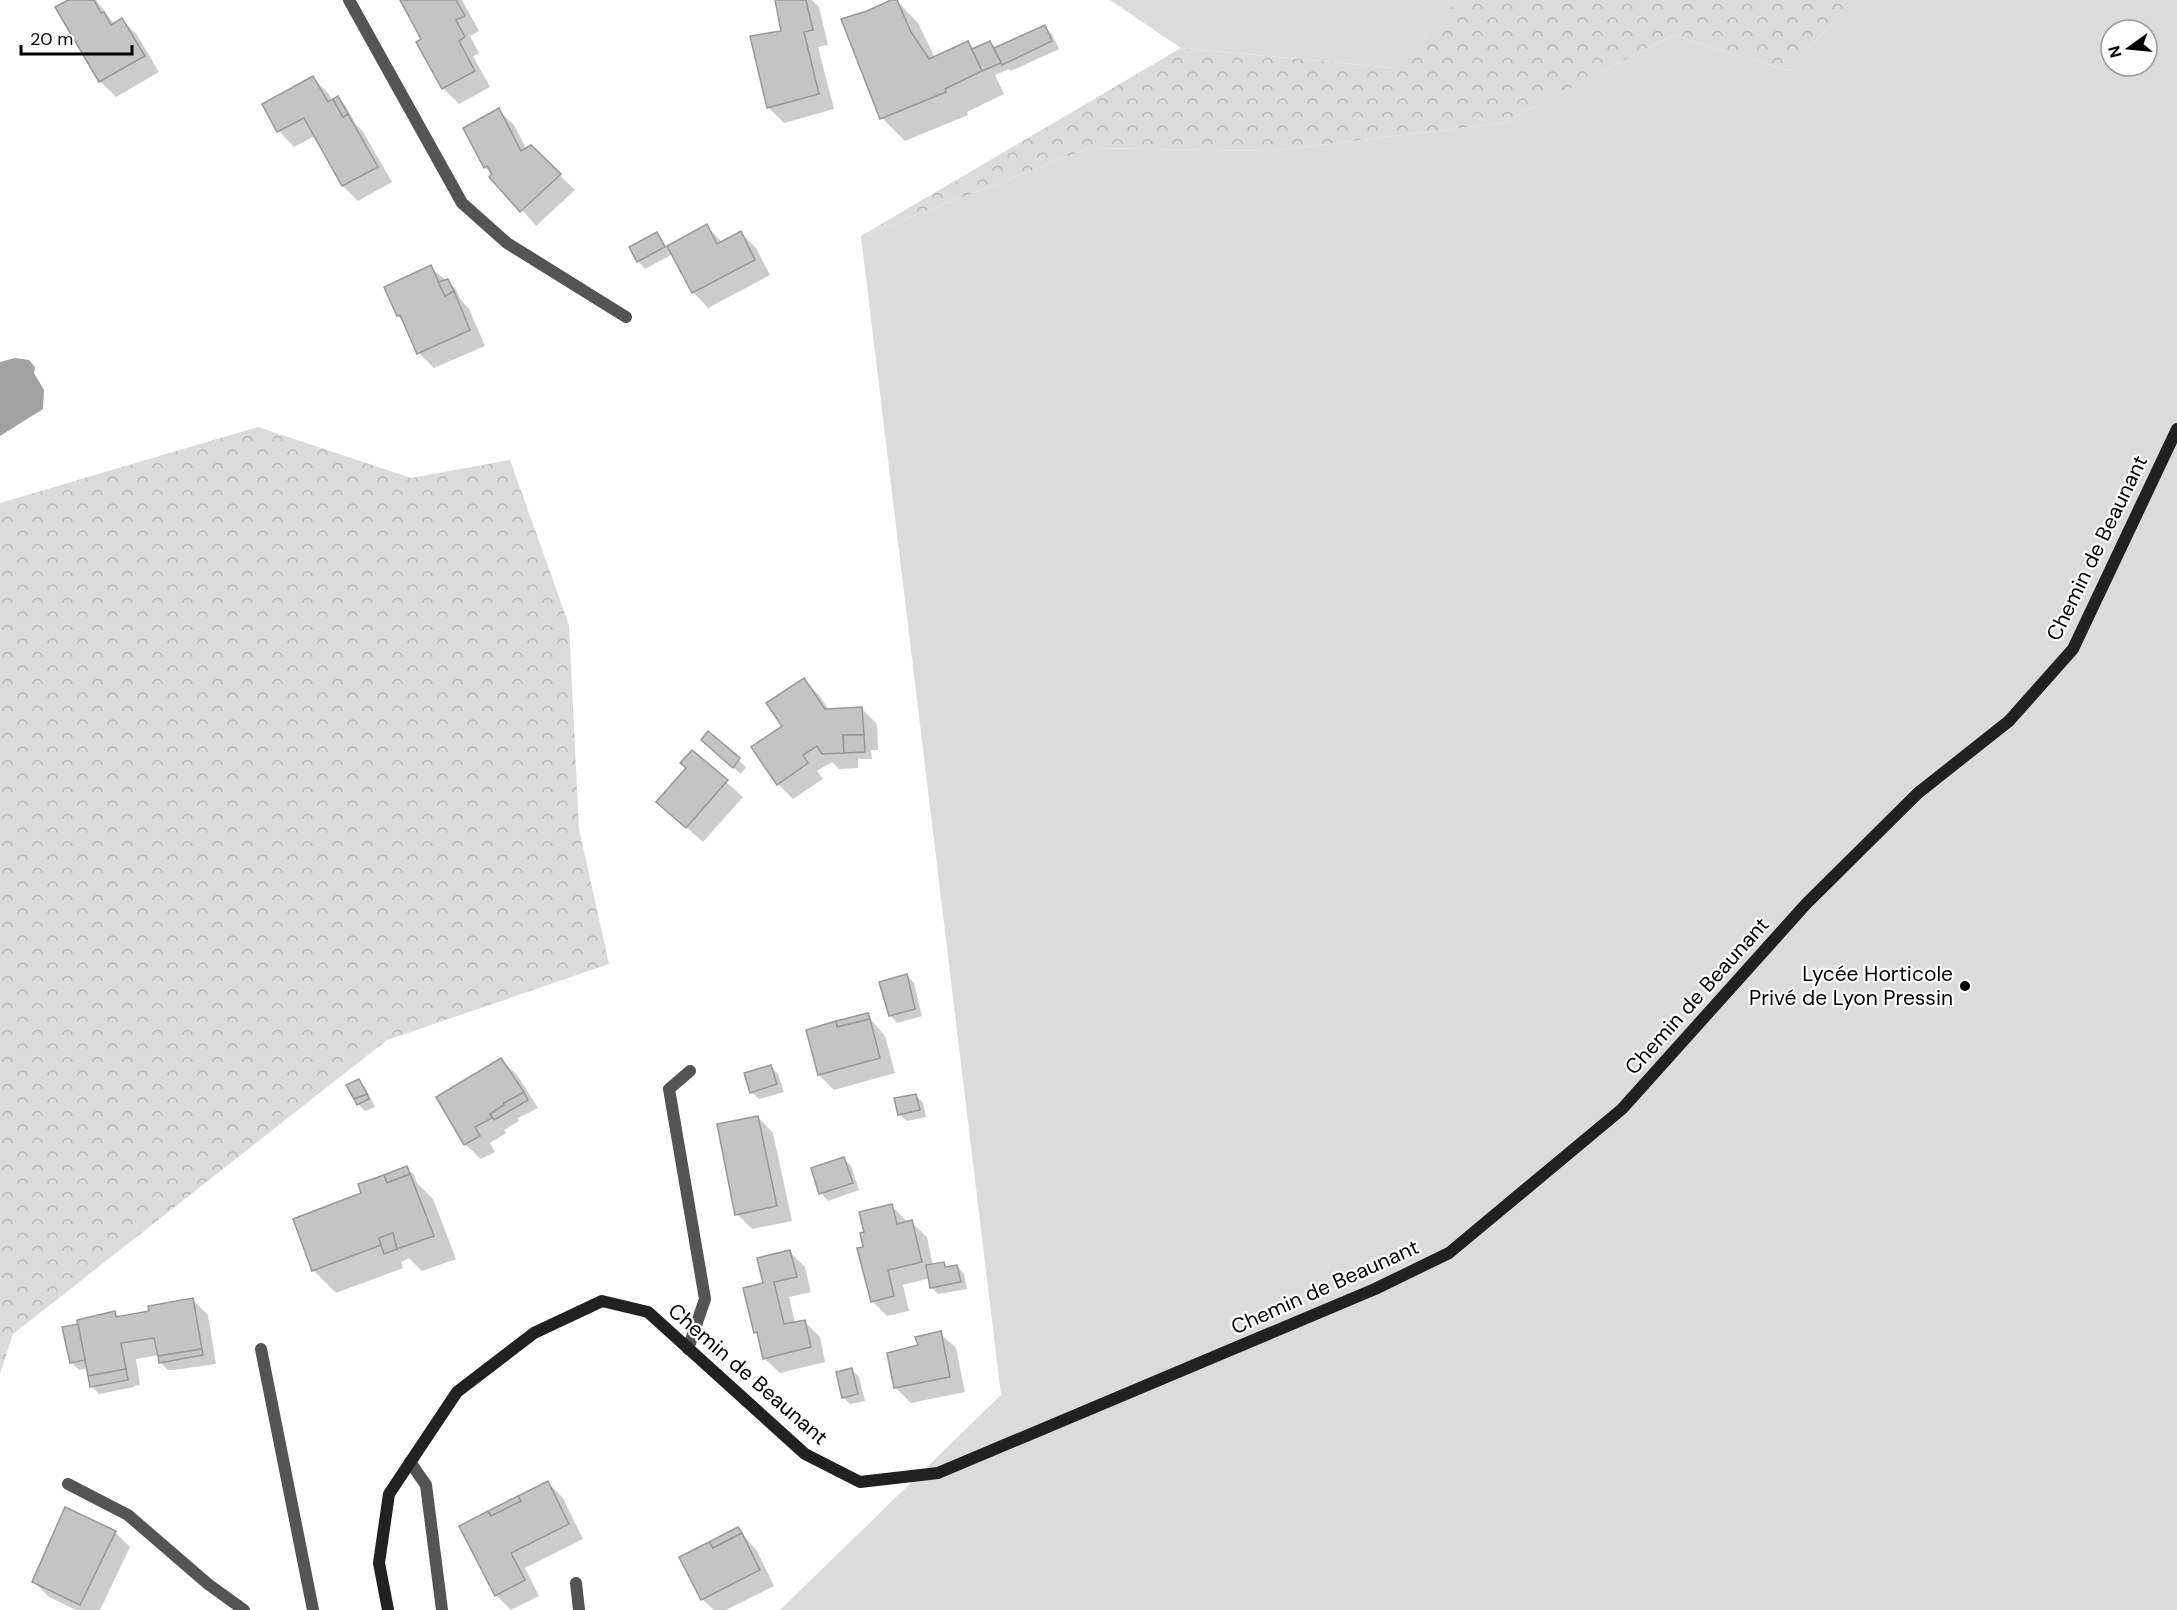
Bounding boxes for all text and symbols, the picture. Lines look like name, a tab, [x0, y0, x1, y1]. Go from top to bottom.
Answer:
scale bar	[21, 18, 132, 56]
north arrow	[2099, 18, 2159, 78]
text: 20 m	[30, 27, 73, 51]
text: N	[2103, 43, 2127, 60]
street label: Chemin de Beaunant	[2040, 451, 2154, 645]
street label: Chemin de Beaunant	[1619, 911, 1775, 1081]
place label: Lycée Horticole Privé de Lyon Pressin	[1749, 960, 1953, 1012]
marker: Lycée Horticole Privé de Lyon Pressin	[1958, 979, 1972, 993]
street label: Chemin de Beaunant	[1227, 1233, 1423, 1341]
street label: Chemin de Beaunant	[662, 1297, 834, 1451]

